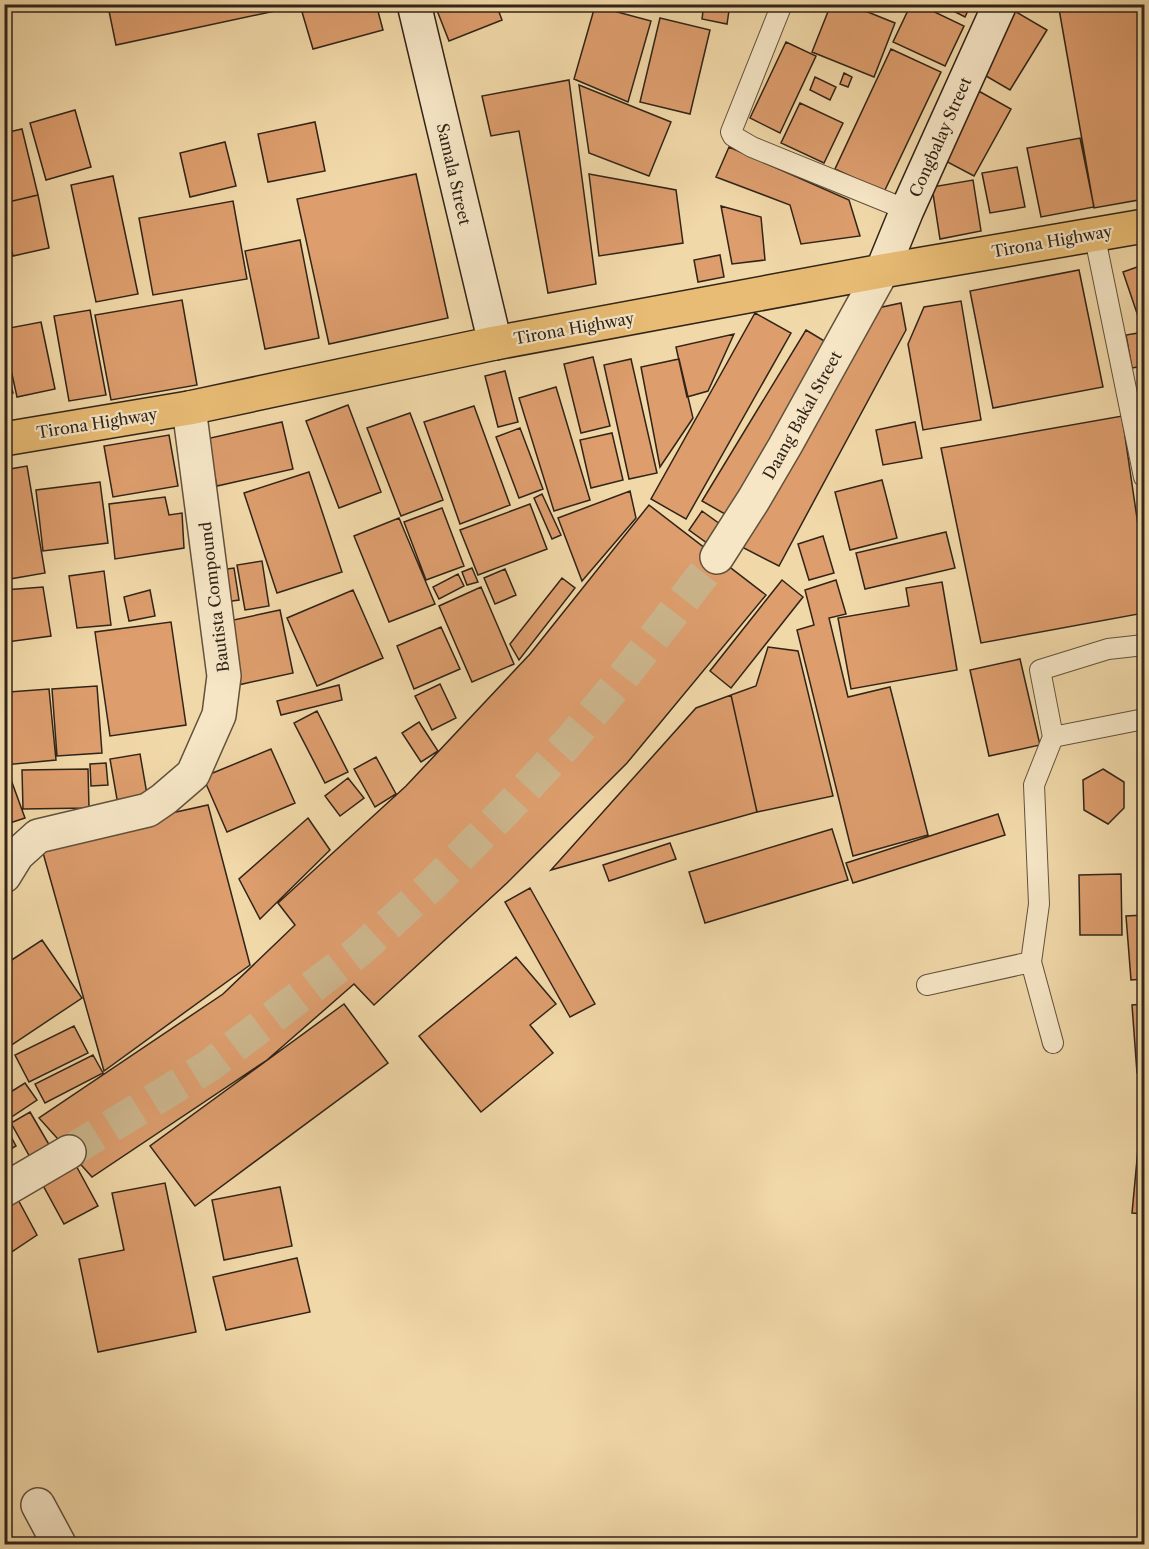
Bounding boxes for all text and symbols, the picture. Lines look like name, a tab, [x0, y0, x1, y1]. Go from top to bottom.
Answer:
street label: Congbalay Street	[905, 73, 976, 200]
street label: Samala Street	[433, 121, 476, 227]
street label: Tirona Highway	[990, 220, 1115, 261]
street label: Tirona Highway	[512, 307, 637, 348]
street label: Daang Bakal Street	[758, 347, 846, 483]
street label: Tirona Highway	[35, 403, 160, 442]
street label: Bautista Compound	[195, 520, 233, 673]

